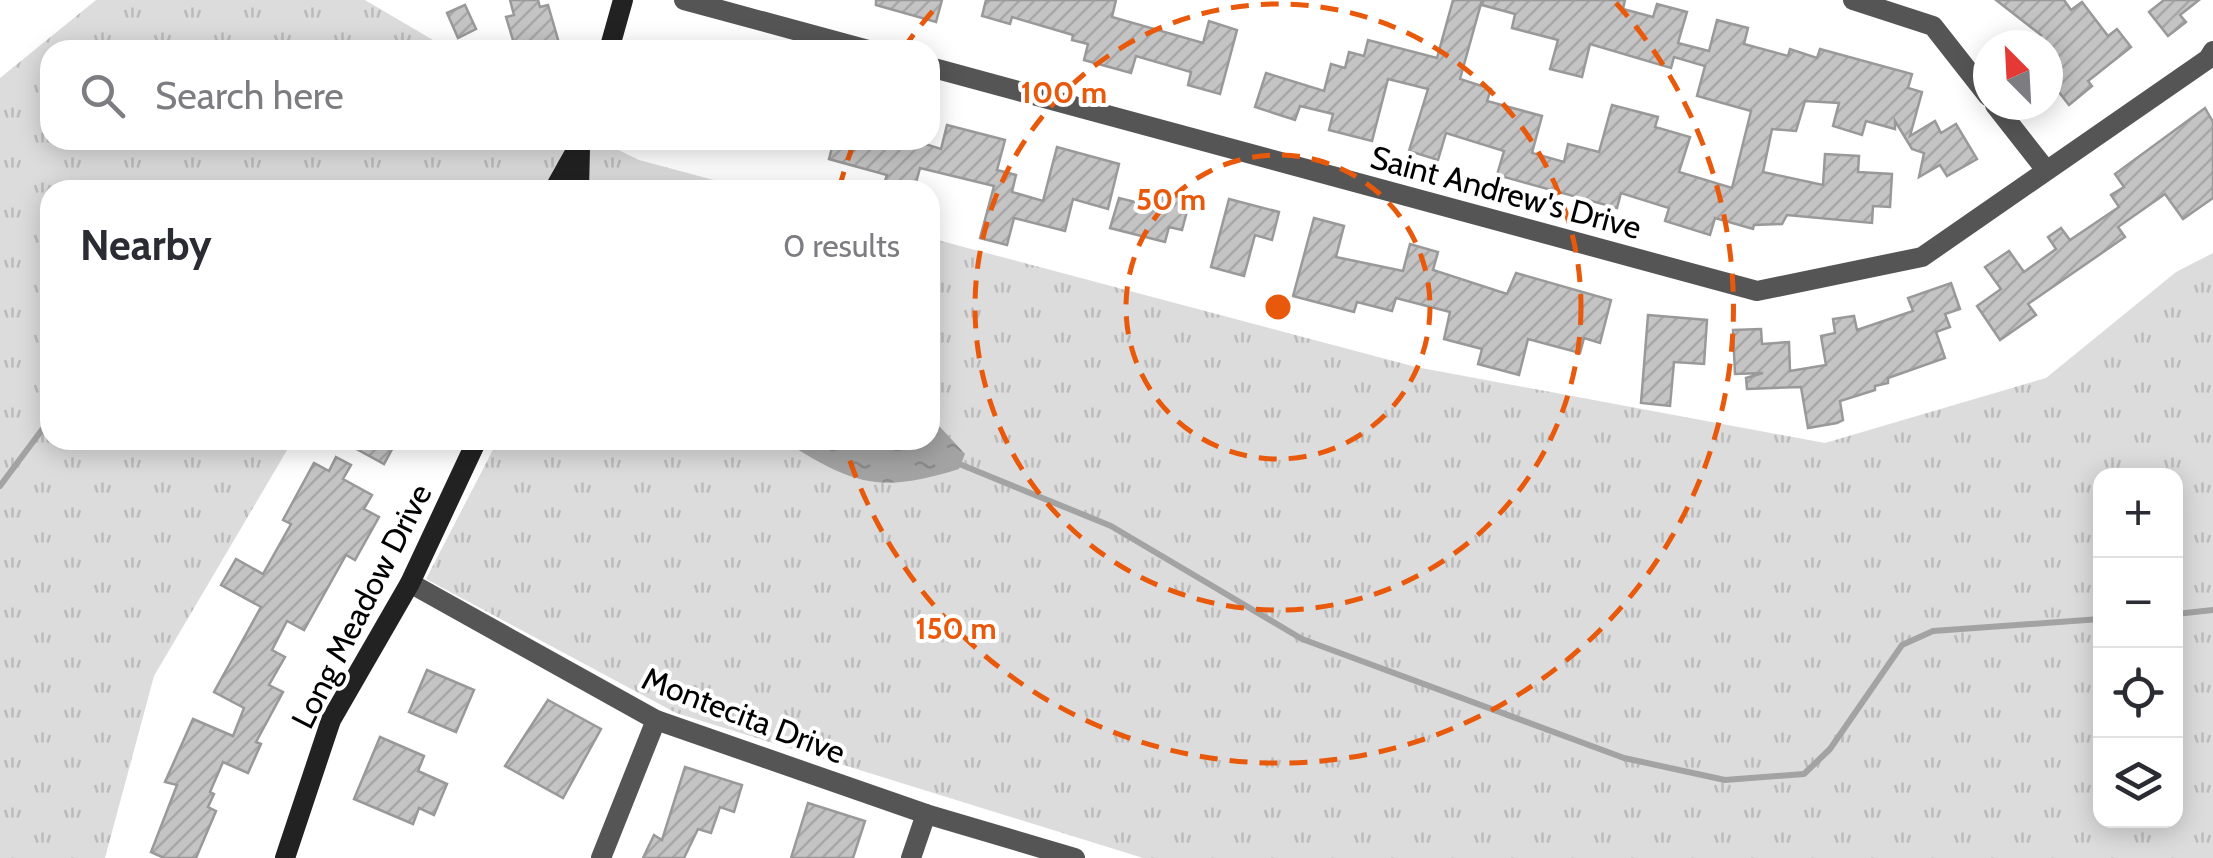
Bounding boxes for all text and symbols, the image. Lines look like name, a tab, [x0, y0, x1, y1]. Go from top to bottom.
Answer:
north arrow	[1973, 30, 2063, 120]
search box	[40, 40, 940, 150]
icon: search	[75, 68, 130, 123]
text: Search here	[155, 72, 344, 119]
text: 100 m	[1021, 74, 1107, 111]
street label: Saint Andrew's Drive	[1366, 137, 1646, 247]
text: 50 m	[1136, 181, 1206, 218]
text: Nearby	[80, 219, 212, 271]
text: 0 results	[783, 226, 900, 265]
centre of rings	[1260, 289, 1296, 325]
map controls	[2093, 468, 2183, 828]
button: +	[2093, 468, 2183, 558]
street label: Long Meadow Drive	[283, 477, 439, 735]
button: −	[2093, 558, 2183, 648]
text: 150 m	[915, 610, 997, 647]
button: locate	[2093, 648, 2183, 738]
street label: Montecita Drive	[637, 658, 851, 772]
button: layers	[2093, 738, 2183, 828]

